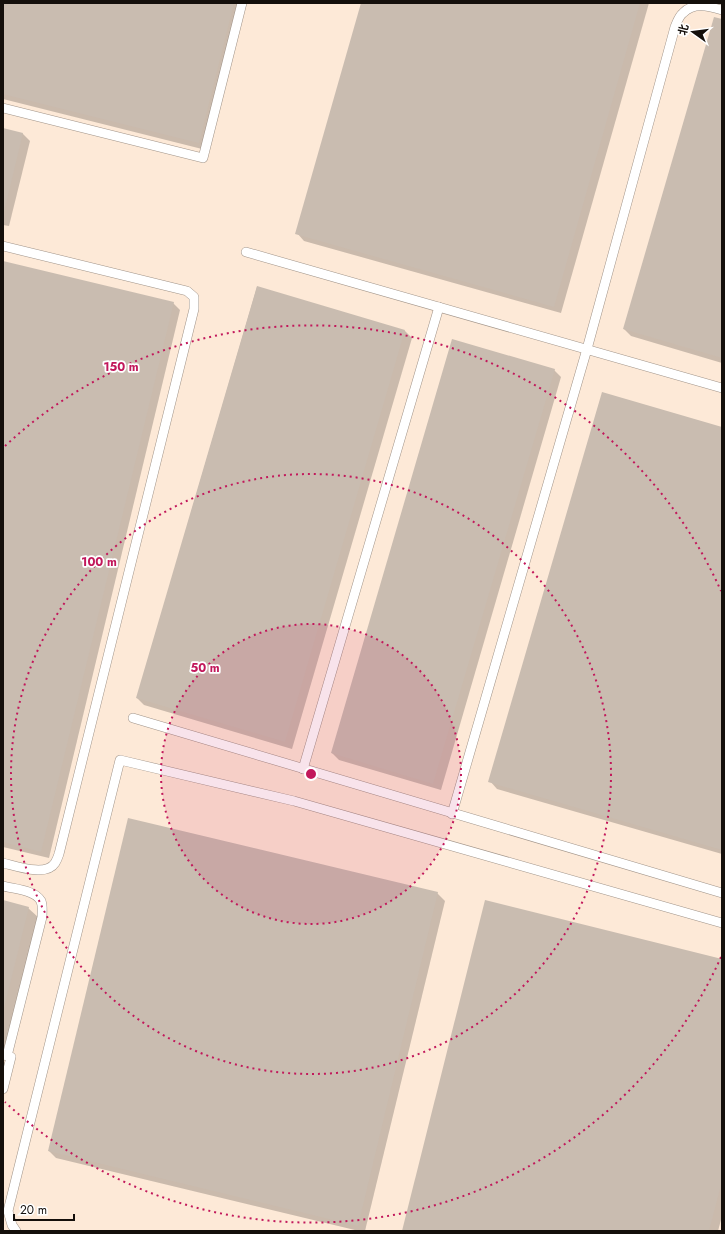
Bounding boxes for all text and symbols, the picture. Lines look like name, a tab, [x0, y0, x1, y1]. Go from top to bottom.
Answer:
north arrow	[673, 12, 713, 52]
text: 北	[674, 22, 692, 37]
text: 150 m	[103, 358, 139, 376]
text: 100 m	[81, 553, 117, 571]
text: 50 m	[190, 659, 220, 677]
centre of rings	[304, 767, 318, 781]
scale bar	[14, 1196, 74, 1222]
text: 20 m	[20, 1201, 47, 1219]

